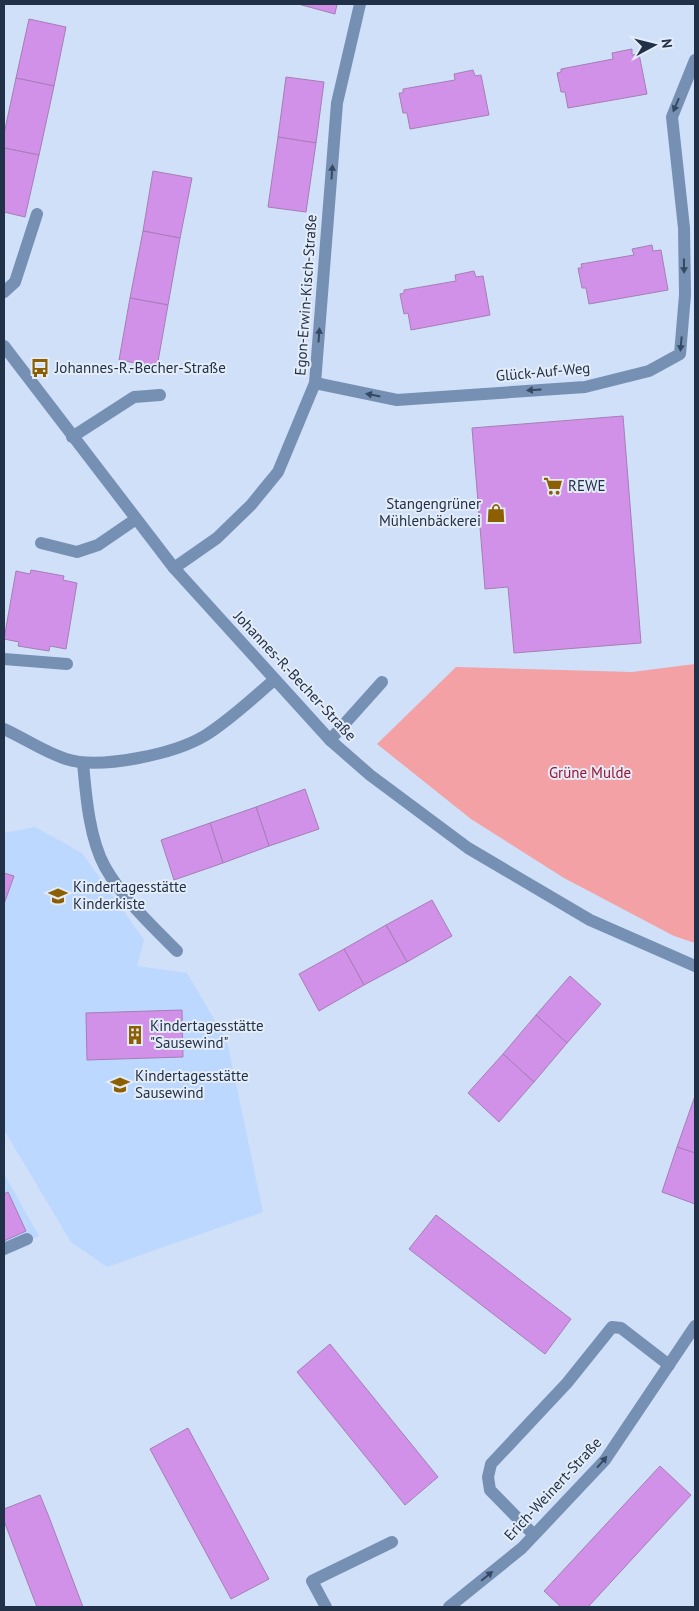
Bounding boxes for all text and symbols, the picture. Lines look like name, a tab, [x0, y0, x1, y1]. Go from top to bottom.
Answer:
north arrow	[629, 20, 679, 70]
text: N	[657, 38, 676, 49]
one-way arrow	[672, 98, 680, 112]
one-way arrow	[328, 164, 336, 180]
street label: Egon-Erwin-Kisch-Straße	[290, 214, 321, 376]
one-way arrow	[681, 258, 689, 274]
one-way arrow	[316, 326, 324, 342]
one-way arrow	[677, 336, 685, 352]
bus stop icon: Johannes-R.-Becher-Straße	[29, 357, 51, 379]
place label: Johannes-R.-Becher-Straße	[54, 358, 226, 377]
street label: Glück-Auf-Weg	[495, 358, 591, 385]
one-way arrow	[526, 387, 542, 395]
one-way arrow	[364, 390, 380, 398]
supermarket icon: REWE	[542, 475, 564, 497]
place label: REWE	[568, 476, 605, 495]
place label: Stangengrüner Mühlenbäckerei	[379, 494, 481, 530]
shop icon: Stangengrüner Mühlenbäckerei	[485, 502, 507, 524]
street label: Johannes-R.-Becher-Straße	[229, 606, 361, 745]
park label: Grüne Mulde	[549, 763, 631, 782]
place label: Kindertagesstätte Kinderkiste	[73, 877, 187, 913]
school or university icon: Kindertagesstätte Kinderkiste	[47, 885, 69, 907]
place label: Kindertagesstätte "Sausewind"	[150, 1016, 264, 1052]
building icon: Kindertagesstätte "Sausewind"	[124, 1024, 146, 1046]
place label: Kindertagesstätte Sausewind	[135, 1066, 249, 1102]
school or university icon: Kindertagesstätte Sausewind	[109, 1074, 131, 1096]
street label: Erich-Weinert-Straße	[500, 1433, 605, 1544]
one-way arrow	[597, 1456, 608, 1469]
one-way arrow	[480, 1571, 493, 1582]

